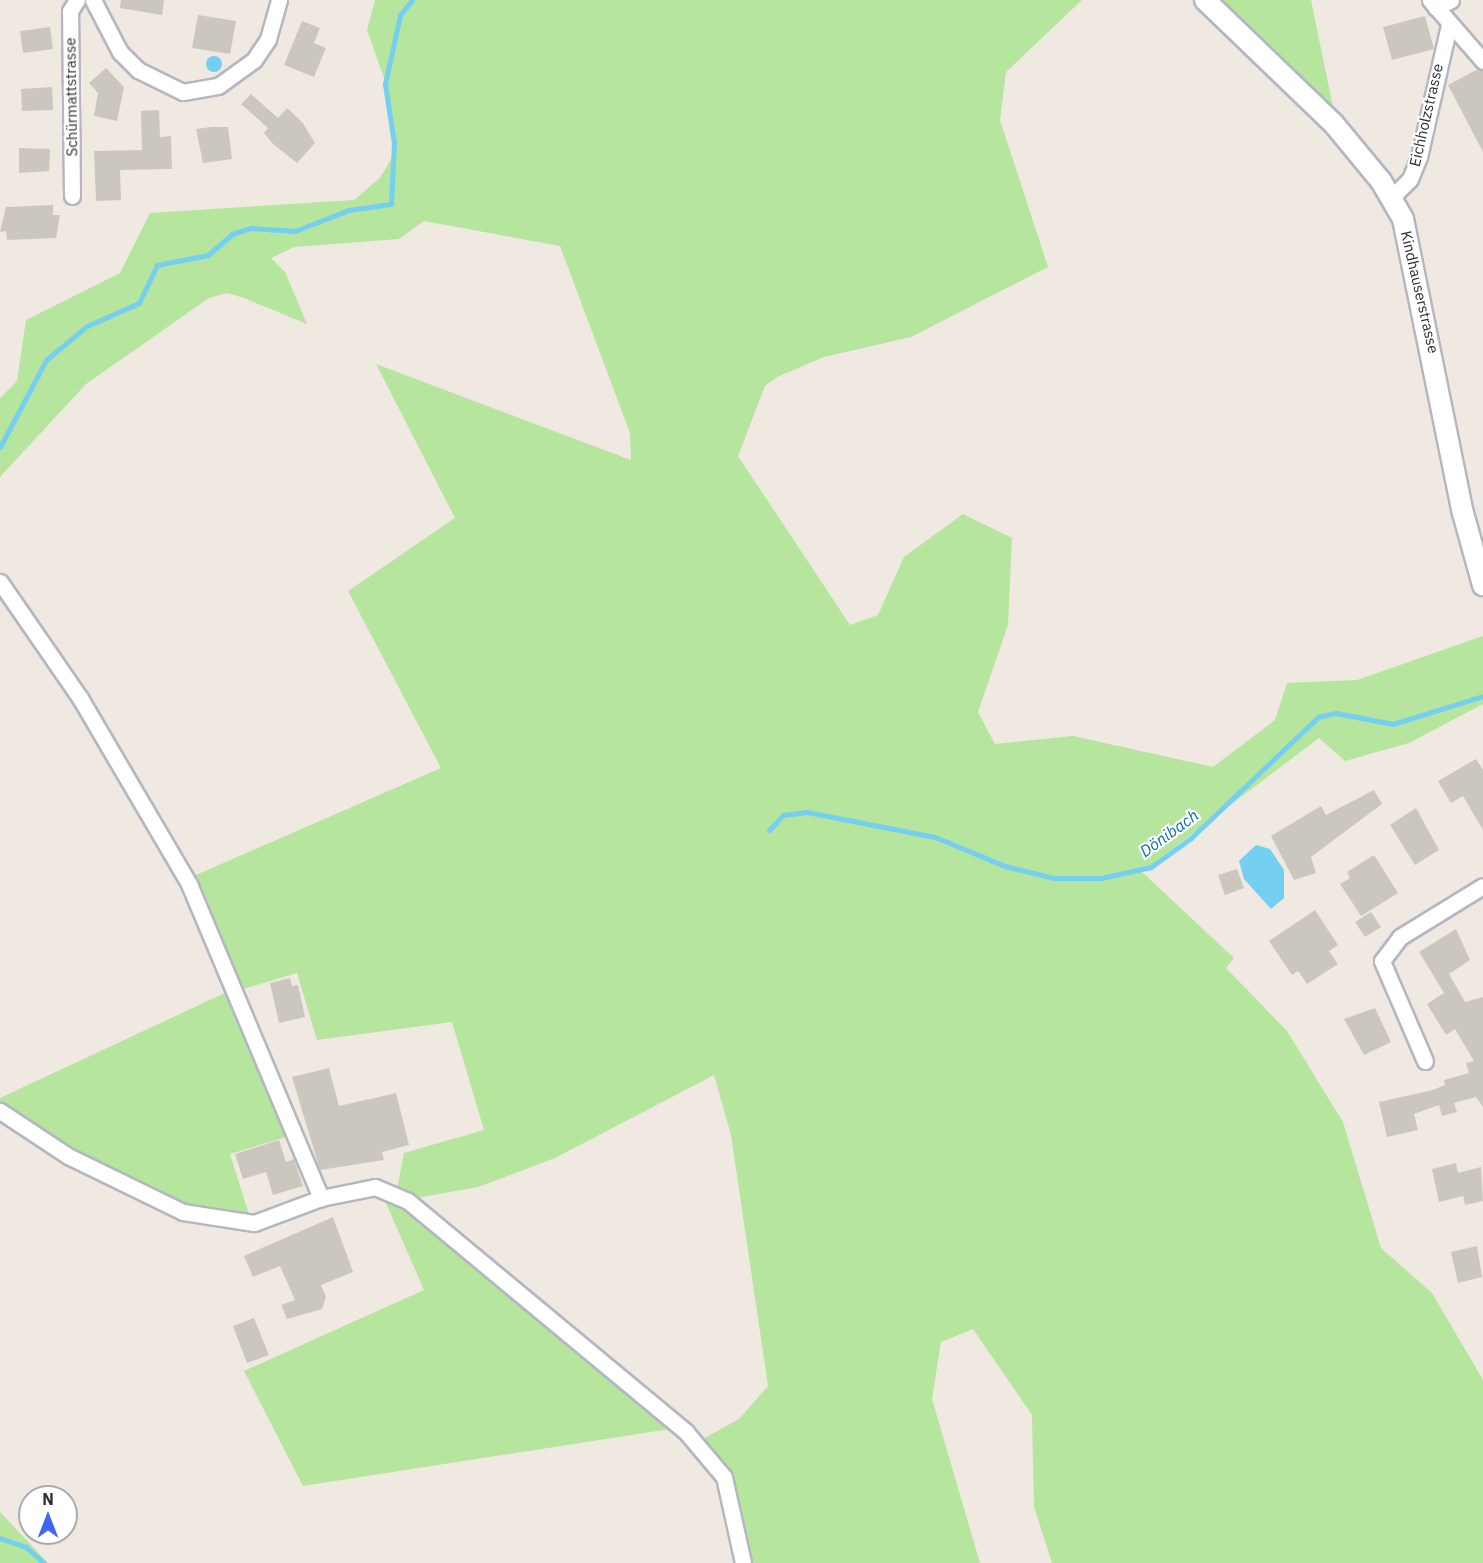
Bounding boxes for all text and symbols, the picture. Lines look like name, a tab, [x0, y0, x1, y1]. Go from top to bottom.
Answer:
street label: Schürmattstrasse	[61, 37, 81, 157]
street label: Eichholzstrasse	[1405, 62, 1447, 168]
street label: Kindhauserstrasse	[1397, 229, 1443, 355]
water label: Dönibach	[1136, 805, 1202, 861]
north arrow	[18, 1485, 78, 1545]
text: N	[42, 1489, 54, 1509]

